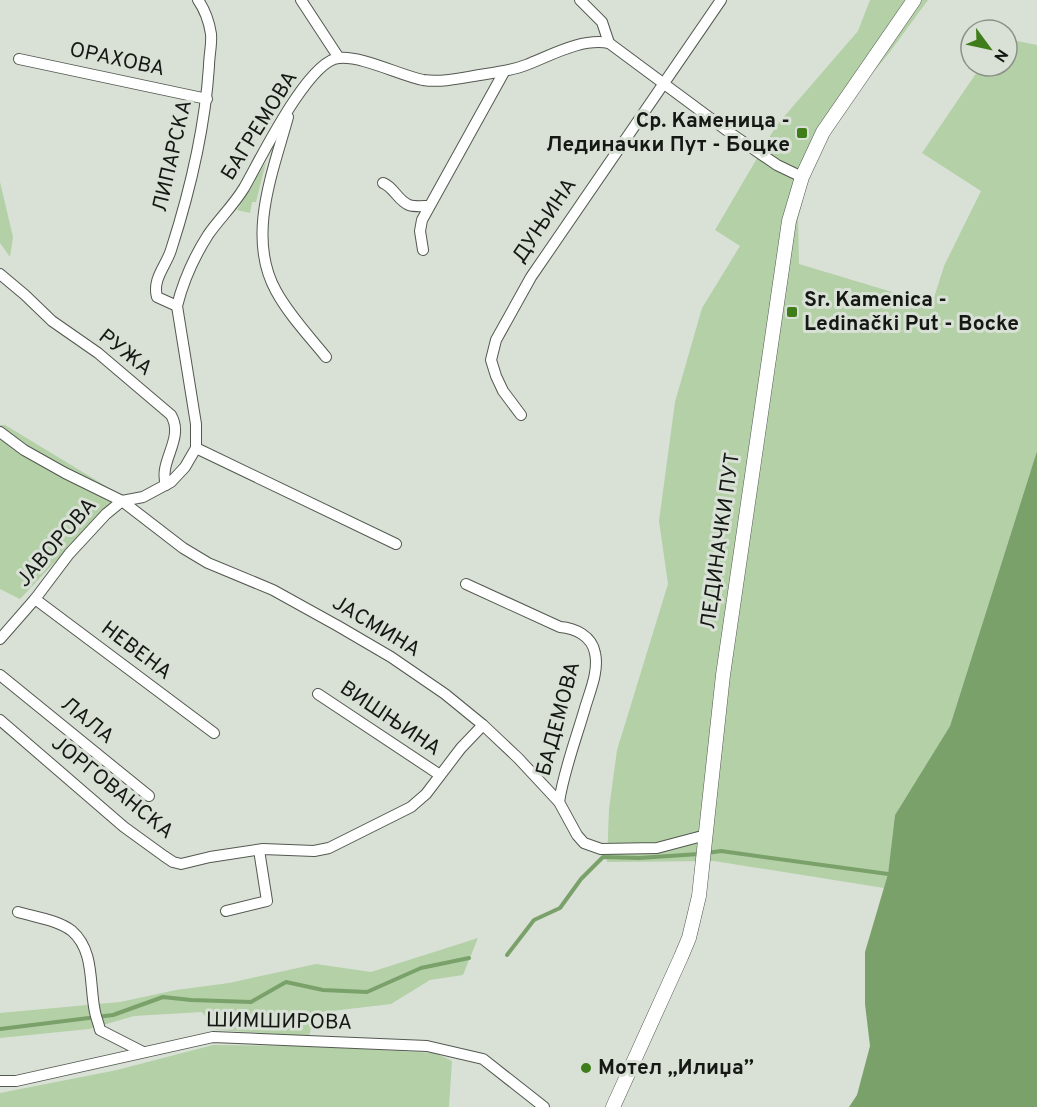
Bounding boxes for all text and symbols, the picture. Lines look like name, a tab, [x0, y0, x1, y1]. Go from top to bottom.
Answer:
north arrow	[959, 18, 1019, 78]
street label: ОРАХОВА	[67, 37, 167, 83]
text: N	[988, 45, 1011, 65]
street label: БАГРЕМОВА	[216, 66, 304, 186]
street label: ЛИПАРСКА	[147, 97, 199, 215]
place label: Ср. Каменица - Лединачки Пут - Боцке	[546, 108, 790, 159]
marker: Ср. Каменица - Лединачки Пут - Боцке	[795, 126, 809, 140]
street label: ДУЊИНА	[507, 173, 583, 269]
place label: Sr. Kamenica - Ledinački Put - Bocke	[804, 287, 1019, 338]
marker: Sr. Kamenica - Ledinački Put - Bocke	[785, 305, 799, 319]
street label: РУЖА	[92, 323, 158, 383]
street label: ЛЕДИНАЧКИ ПУТ	[695, 451, 747, 631]
street label: ЈАВОРОВА	[11, 493, 103, 593]
street label: ЈАСМИНА	[327, 590, 425, 664]
street label: НЕВЕНА	[95, 616, 177, 686]
street label: БАДЕМОВА	[531, 659, 587, 779]
street label: ВИШЊИНА	[334, 675, 446, 763]
street label: ЛАЛА	[55, 691, 119, 751]
street label: ЈОРГОВАНСКА	[45, 730, 179, 846]
street label: ШИМШИРОВА	[206, 1007, 352, 1037]
place label: Мотел „Илиџа”	[598, 1055, 754, 1082]
marker: Мотел „Илиџа”	[579, 1061, 593, 1075]

